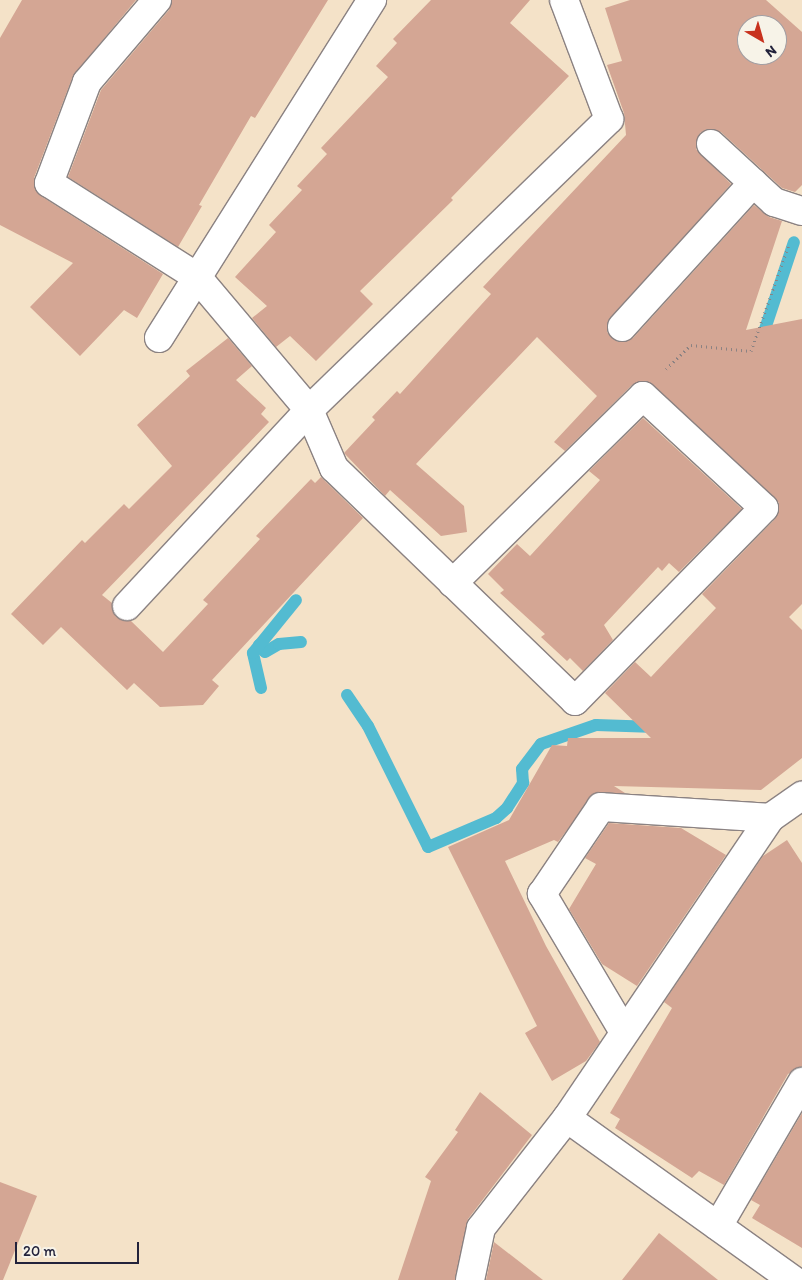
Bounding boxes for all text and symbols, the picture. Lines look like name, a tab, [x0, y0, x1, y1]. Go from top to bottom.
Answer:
north arrow	[737, 15, 787, 65]
text: N	[762, 42, 780, 61]
scale bar	[18, 1232, 141, 1264]
text: 20 m	[23, 1242, 56, 1260]

